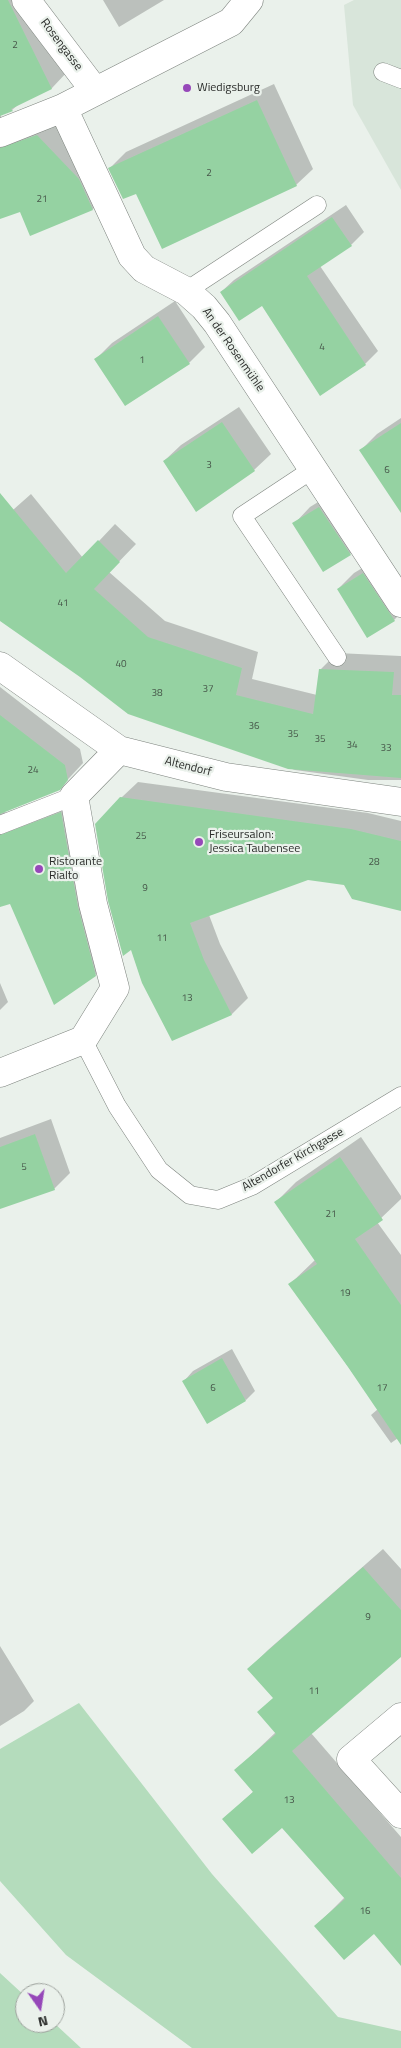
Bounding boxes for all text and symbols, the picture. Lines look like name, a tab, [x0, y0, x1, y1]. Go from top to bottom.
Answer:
street label: Rosengasse	[37, 16, 85, 74]
house number: 2	[12, 40, 18, 52]
place label: Wiedigsburg	[197, 81, 260, 95]
marker: Wiedigsburg	[181, 82, 193, 94]
house number: 2	[206, 168, 212, 180]
house number: 21	[36, 194, 48, 206]
street label: An der Rosenmühle	[199, 305, 267, 395]
house number: 4	[319, 342, 325, 354]
house number: 1	[139, 355, 145, 367]
house number: 3	[206, 460, 212, 472]
house number: 6	[384, 465, 390, 477]
house number: 41	[57, 598, 69, 610]
house number: 40	[115, 659, 127, 671]
house number: 37	[202, 684, 214, 696]
house number: 38	[151, 688, 163, 700]
house number: 36	[248, 721, 260, 733]
house number: 35	[287, 729, 299, 741]
house number: 35	[314, 734, 326, 746]
house number: 34	[346, 740, 358, 752]
house number: 33	[380, 743, 392, 755]
street label: Altendorf	[163, 754, 213, 780]
house number: 24	[27, 765, 39, 777]
place label: Friseursalon: Jessica Taubensee	[209, 828, 300, 856]
house number: 25	[135, 831, 147, 843]
marker: Friseursalon: Jessica Taubensee	[193, 836, 205, 848]
place label: Ristorante Rialto	[49, 855, 102, 883]
house number: 28	[368, 857, 380, 869]
marker: Ristorante Rialto	[33, 863, 45, 875]
house number: 9	[142, 883, 148, 895]
house number: 11	[156, 933, 168, 945]
house number: 13	[181, 993, 193, 1005]
street label: Altendorfer Kirchgasse	[240, 1125, 346, 1195]
house number: 5	[21, 1162, 27, 1174]
house number: 21	[325, 1209, 337, 1221]
house number: 19	[339, 1288, 351, 1300]
house number: 6	[210, 1383, 216, 1395]
house number: 17	[376, 1383, 388, 1395]
house number: 9	[365, 1612, 371, 1624]
house number: 11	[308, 1686, 320, 1698]
house number: 13	[283, 1795, 295, 1807]
house number: 16	[359, 1906, 371, 1918]
north arrow	[15, 1983, 65, 2033]
text: N	[36, 2011, 50, 2033]

